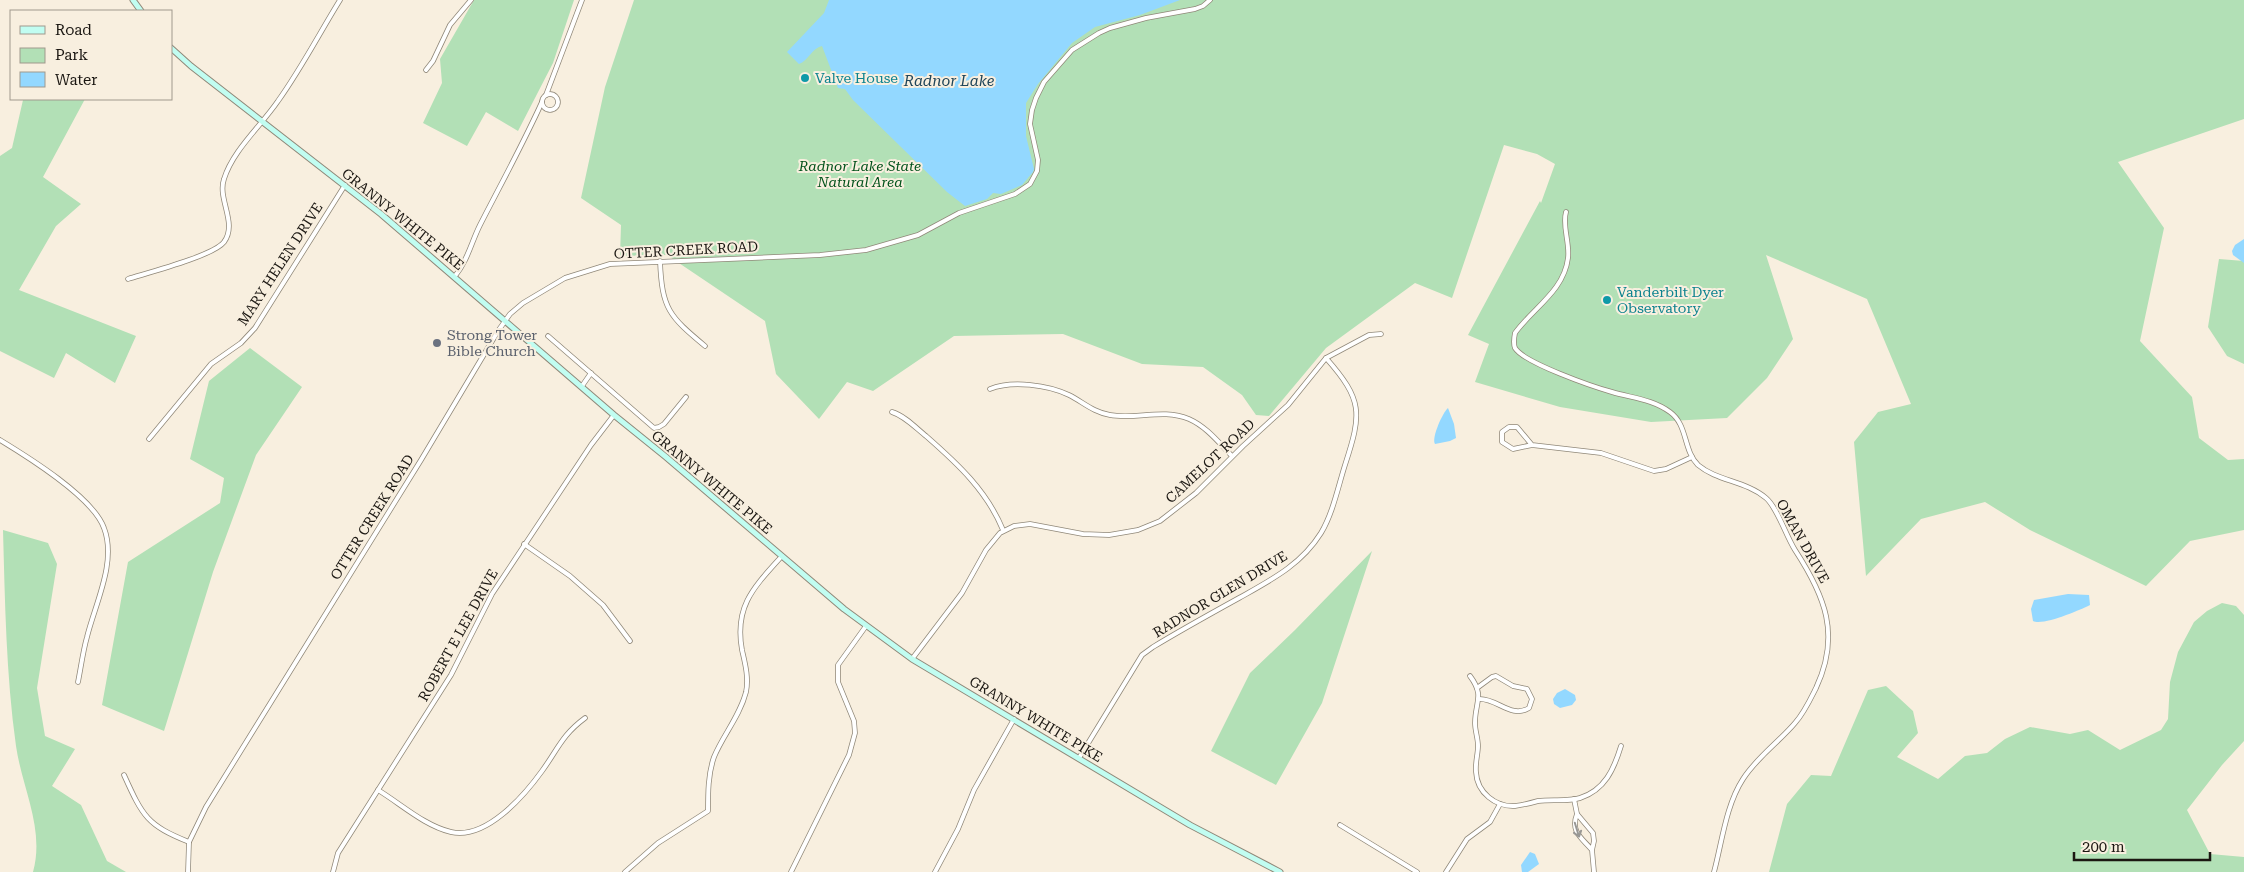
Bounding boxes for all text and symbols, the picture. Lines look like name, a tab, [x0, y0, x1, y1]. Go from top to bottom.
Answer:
legend	[10, 10, 172, 100]
text: Road	[55, 21, 92, 39]
text: Park	[55, 46, 89, 64]
place label: Valve House	[815, 70, 898, 86]
text: Water	[55, 71, 97, 89]
marker: Valve House	[799, 72, 811, 84]
water label: Radnor Lake	[903, 72, 995, 90]
park label: Radnor Lake State Natural Area	[798, 158, 921, 190]
street label: GRANNY WHITE PIKE	[339, 165, 467, 273]
street label: MARY HELEN DRIVE	[234, 200, 326, 328]
street label: OTTER CREEK ROAD	[613, 238, 759, 262]
place label: Vanderbilt Dyer Observatory	[1617, 284, 1724, 316]
marker: Vanderbilt Dyer Observatory	[1601, 294, 1613, 306]
place label: Strong Tower Bible Church	[447, 327, 537, 359]
marker: Strong Tower Bible Church	[431, 337, 443, 349]
street label: CAMELOT ROAD	[1162, 416, 1258, 506]
street label: GRANNY WHITE PIKE	[649, 427, 775, 537]
street label: OTTER CREEK ROAD	[327, 451, 417, 583]
street label: OMAN DRIVE	[1773, 496, 1833, 586]
street label: RADNOR GLEN DRIVE	[1150, 548, 1290, 640]
street label: ROBERT E LEE DRIVE	[415, 566, 501, 704]
street label: GRANNY WHITE PIKE	[967, 673, 1105, 765]
one-way arrow	[1573, 822, 1583, 838]
scale bar	[2074, 830, 2210, 862]
text: 200 m	[2082, 838, 2125, 856]

